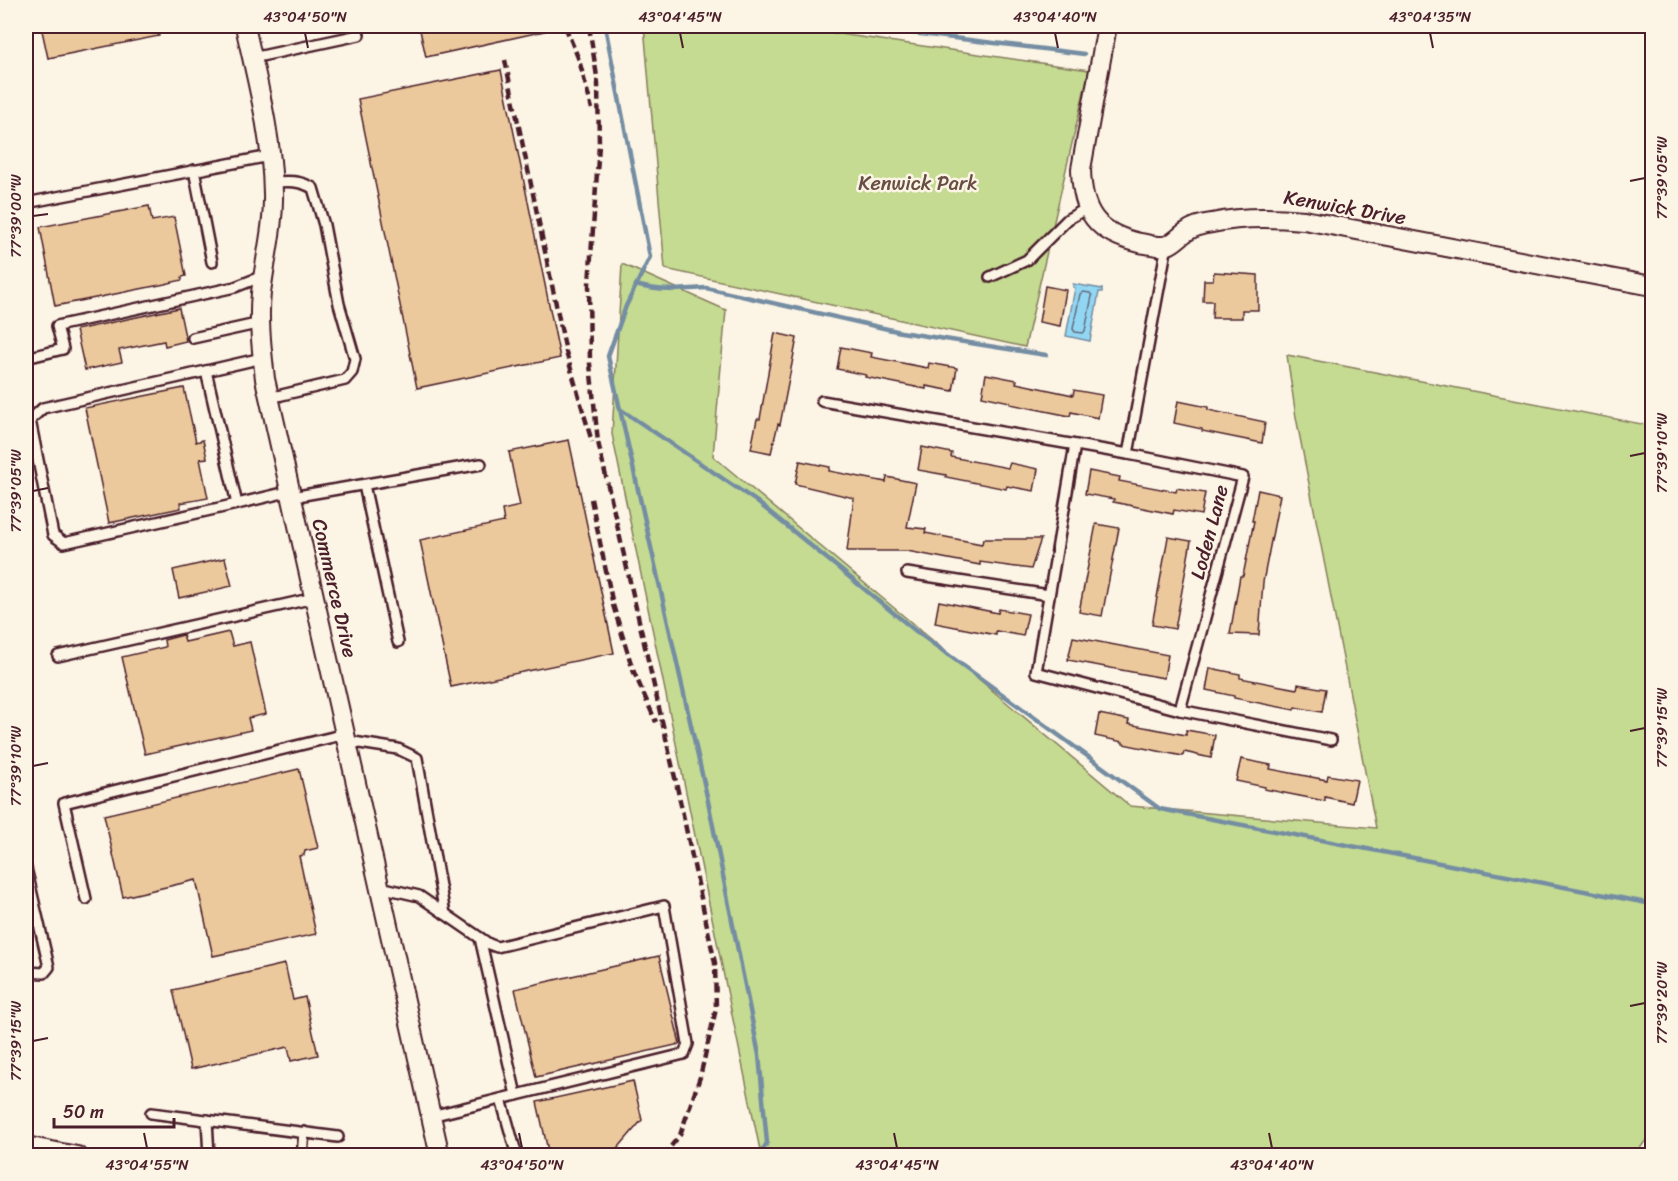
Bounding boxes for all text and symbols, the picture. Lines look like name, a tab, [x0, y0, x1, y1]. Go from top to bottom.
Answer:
text: 43°04'50"N	[263, 4, 347, 30]
text: 43°04'45"N	[638, 4, 722, 30]
text: 43°04'40"N	[1013, 4, 1098, 30]
text: 43°04'35"N	[1389, 4, 1472, 30]
text: 77°39'05"W	[1649, 136, 1675, 220]
park label: Kenwick Park	[858, 166, 978, 201]
text: 77°39'00"W	[3, 174, 29, 258]
street label: Kenwick Drive	[1281, 180, 1409, 235]
text: 77°39'10"W	[1649, 412, 1675, 493]
text: 77°39'05"W	[3, 449, 29, 533]
street label: Loden Lane	[1180, 481, 1239, 583]
street label: Commerce Drive	[301, 515, 368, 661]
text: 77°39'15"W	[1649, 688, 1675, 768]
text: 77°39'10"W	[3, 725, 29, 806]
text: 77°39'20"W	[1649, 961, 1675, 1044]
text: 77°39'15"W	[3, 1001, 29, 1081]
scale bar	[54, 1091, 174, 1129]
text: 50 m	[63, 1096, 104, 1128]
text: 43°04'55"N	[105, 1152, 189, 1178]
text: 43°04'50"N	[480, 1152, 564, 1178]
text: 43°04'45"N	[855, 1152, 939, 1178]
text: 43°04'40"N	[1230, 1152, 1315, 1178]

